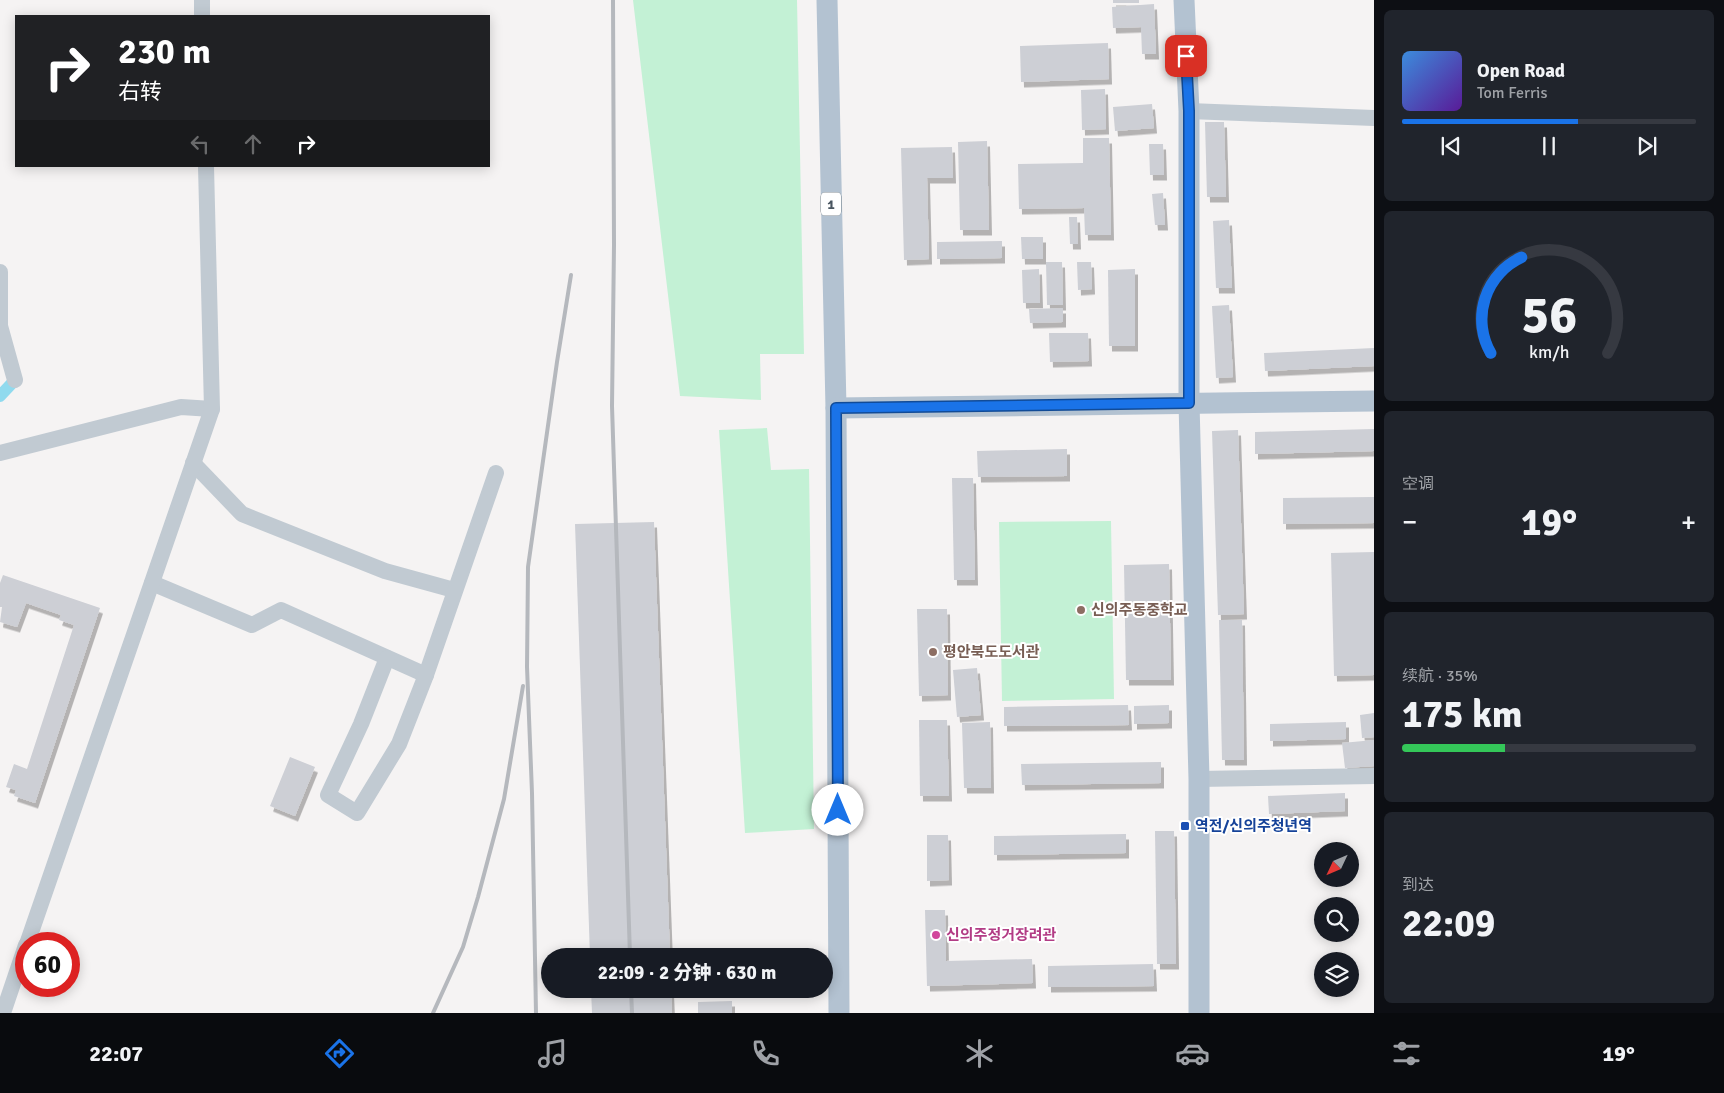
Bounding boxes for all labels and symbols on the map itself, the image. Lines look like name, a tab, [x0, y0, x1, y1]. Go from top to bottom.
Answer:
pin	[1165, 35, 1207, 77]
road number: 1	[821, 192, 841, 215]
place label: 신의주동중학교	[1091, 601, 1188, 619]
marker: 신의주동중학교	[1075, 604, 1087, 616]
place label: 평안북도도서관	[943, 643, 1040, 661]
marker: 평안북도도서관	[927, 646, 939, 658]
position arrow	[811, 783, 863, 835]
place label: 역전/신의주청년역	[1195, 817, 1312, 835]
marker: 역전/신의주청년역	[1179, 820, 1191, 832]
north arrow	[1314, 842, 1359, 888]
place label: 신의주정거장려관	[946, 926, 1057, 944]
marker: 신의주정거장려관	[930, 929, 942, 941]
speed limit sign: 60	[15, 932, 80, 997]

